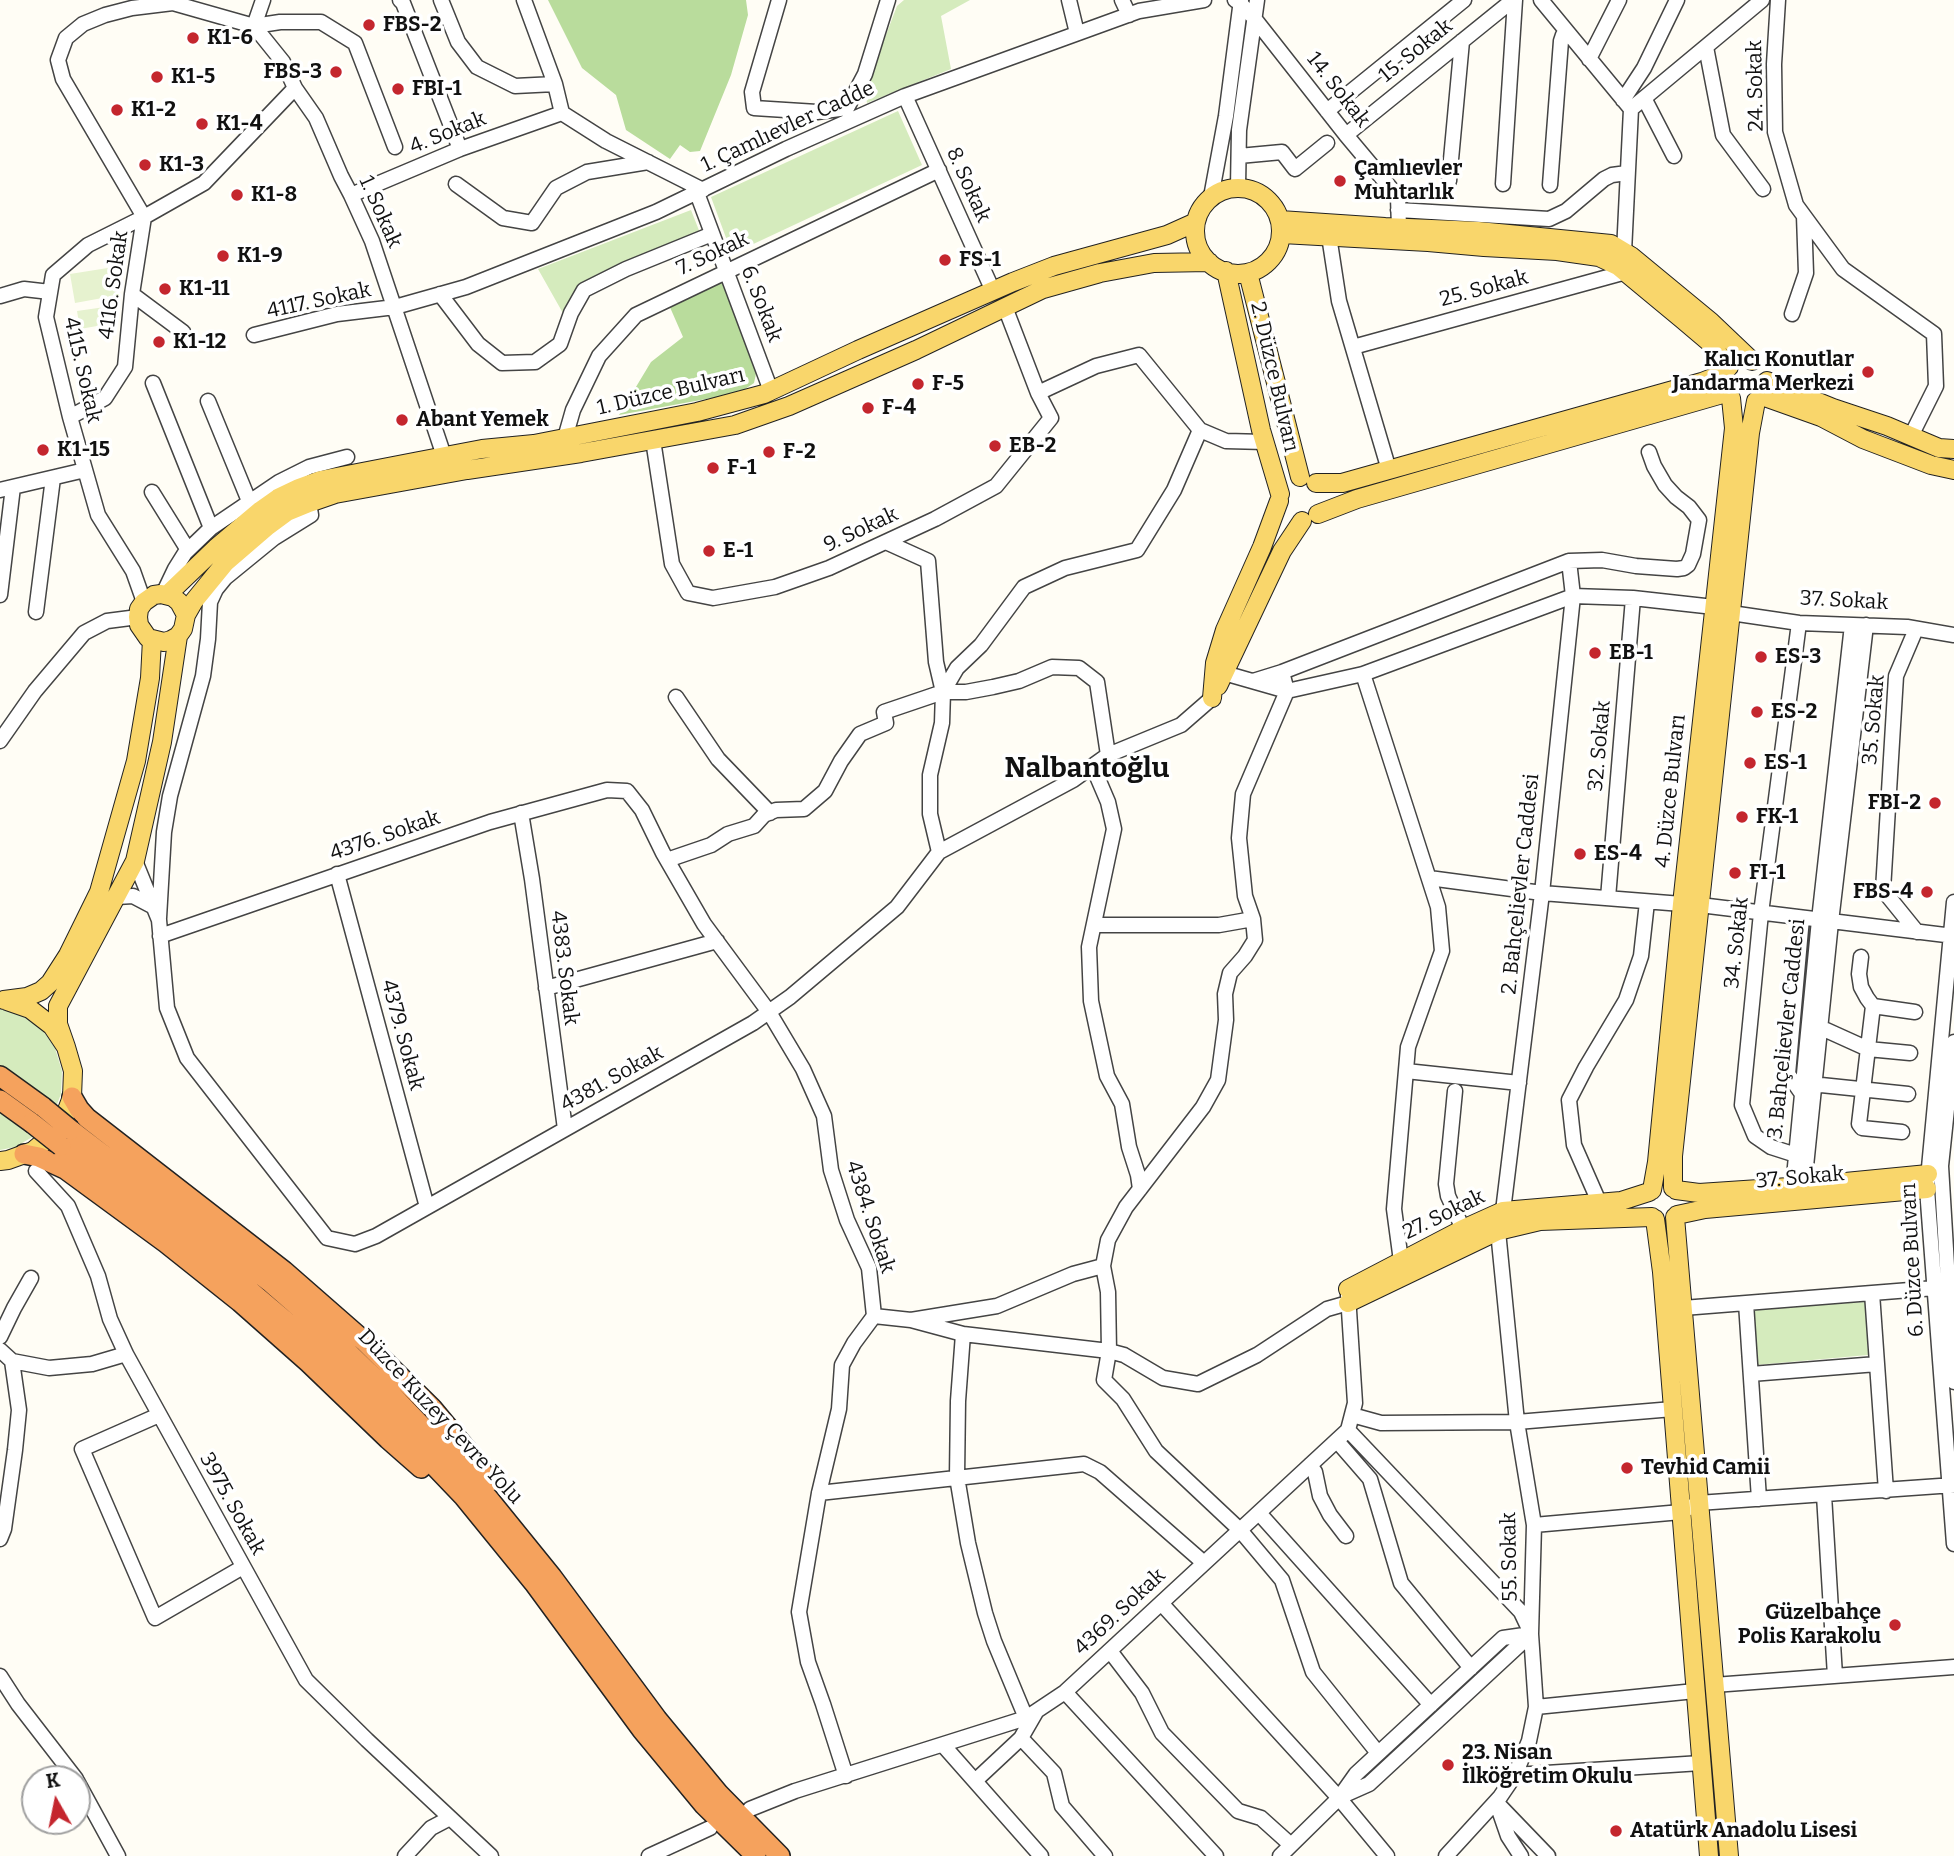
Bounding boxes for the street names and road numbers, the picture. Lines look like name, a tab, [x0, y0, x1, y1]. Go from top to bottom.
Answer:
street label: 15. Sokak	[1374, 14, 1458, 88]
street label: 24. Sokak	[1743, 40, 1769, 132]
street label: 14. Sokak	[1301, 47, 1375, 133]
street label: 1. Çamlıevler Cadde	[697, 76, 879, 178]
street label: 4. Sokak	[406, 106, 490, 160]
street label: 8. Sokak	[940, 144, 996, 226]
street label: 1. Sokak	[353, 172, 407, 252]
street label: 7. Sokak	[673, 226, 753, 282]
street label: 4116. Sokak	[94, 229, 134, 341]
street label: 6. Sokak	[735, 262, 787, 346]
street label: 25. Sokak	[1437, 265, 1531, 313]
street label: 4117. Sokak	[265, 278, 373, 324]
street label: 2. Düzce Bulvarı	[1244, 300, 1304, 454]
street label: 4115. Sokak	[58, 315, 106, 425]
street label: 1. Düzce Bulvarı	[595, 363, 747, 421]
street label: 9. Sokak	[820, 502, 902, 558]
street label: 37. Sokak	[1799, 586, 1889, 616]
street label: 35. Sokak	[1858, 674, 1890, 766]
street label: 32. Sokak	[1583, 700, 1617, 792]
street label: 4. Düzce Bulvarı	[1650, 713, 1692, 869]
street label: 2. Bahçelievler Caddesi	[1497, 772, 1545, 996]
street label: 4376. Sokak	[327, 805, 443, 867]
street label: 34. Sokak	[1720, 896, 1754, 990]
street label: 4383. Sokak	[544, 909, 584, 1027]
street label: 3. Bahçelievler Caddesi	[1763, 917, 1811, 1141]
street label: 4379. Sokak	[375, 977, 429, 1093]
street label: 4381. Sokak	[556, 1041, 668, 1117]
street label: 4384. Sokak	[840, 1158, 900, 1276]
street label: 37. Sokak	[1755, 1162, 1845, 1194]
street label: 6. Düzce Bulvarı	[1896, 1182, 1930, 1338]
street label: 27. Sokak	[1399, 1184, 1489, 1246]
street label: Düzce Kuzey Çevre Yolu	[352, 1324, 528, 1510]
street label: 3975. Sokak	[194, 1449, 270, 1559]
street label: 55. Sokak	[1497, 1512, 1523, 1602]
street label: 4369. Sokak	[1069, 1563, 1171, 1661]

